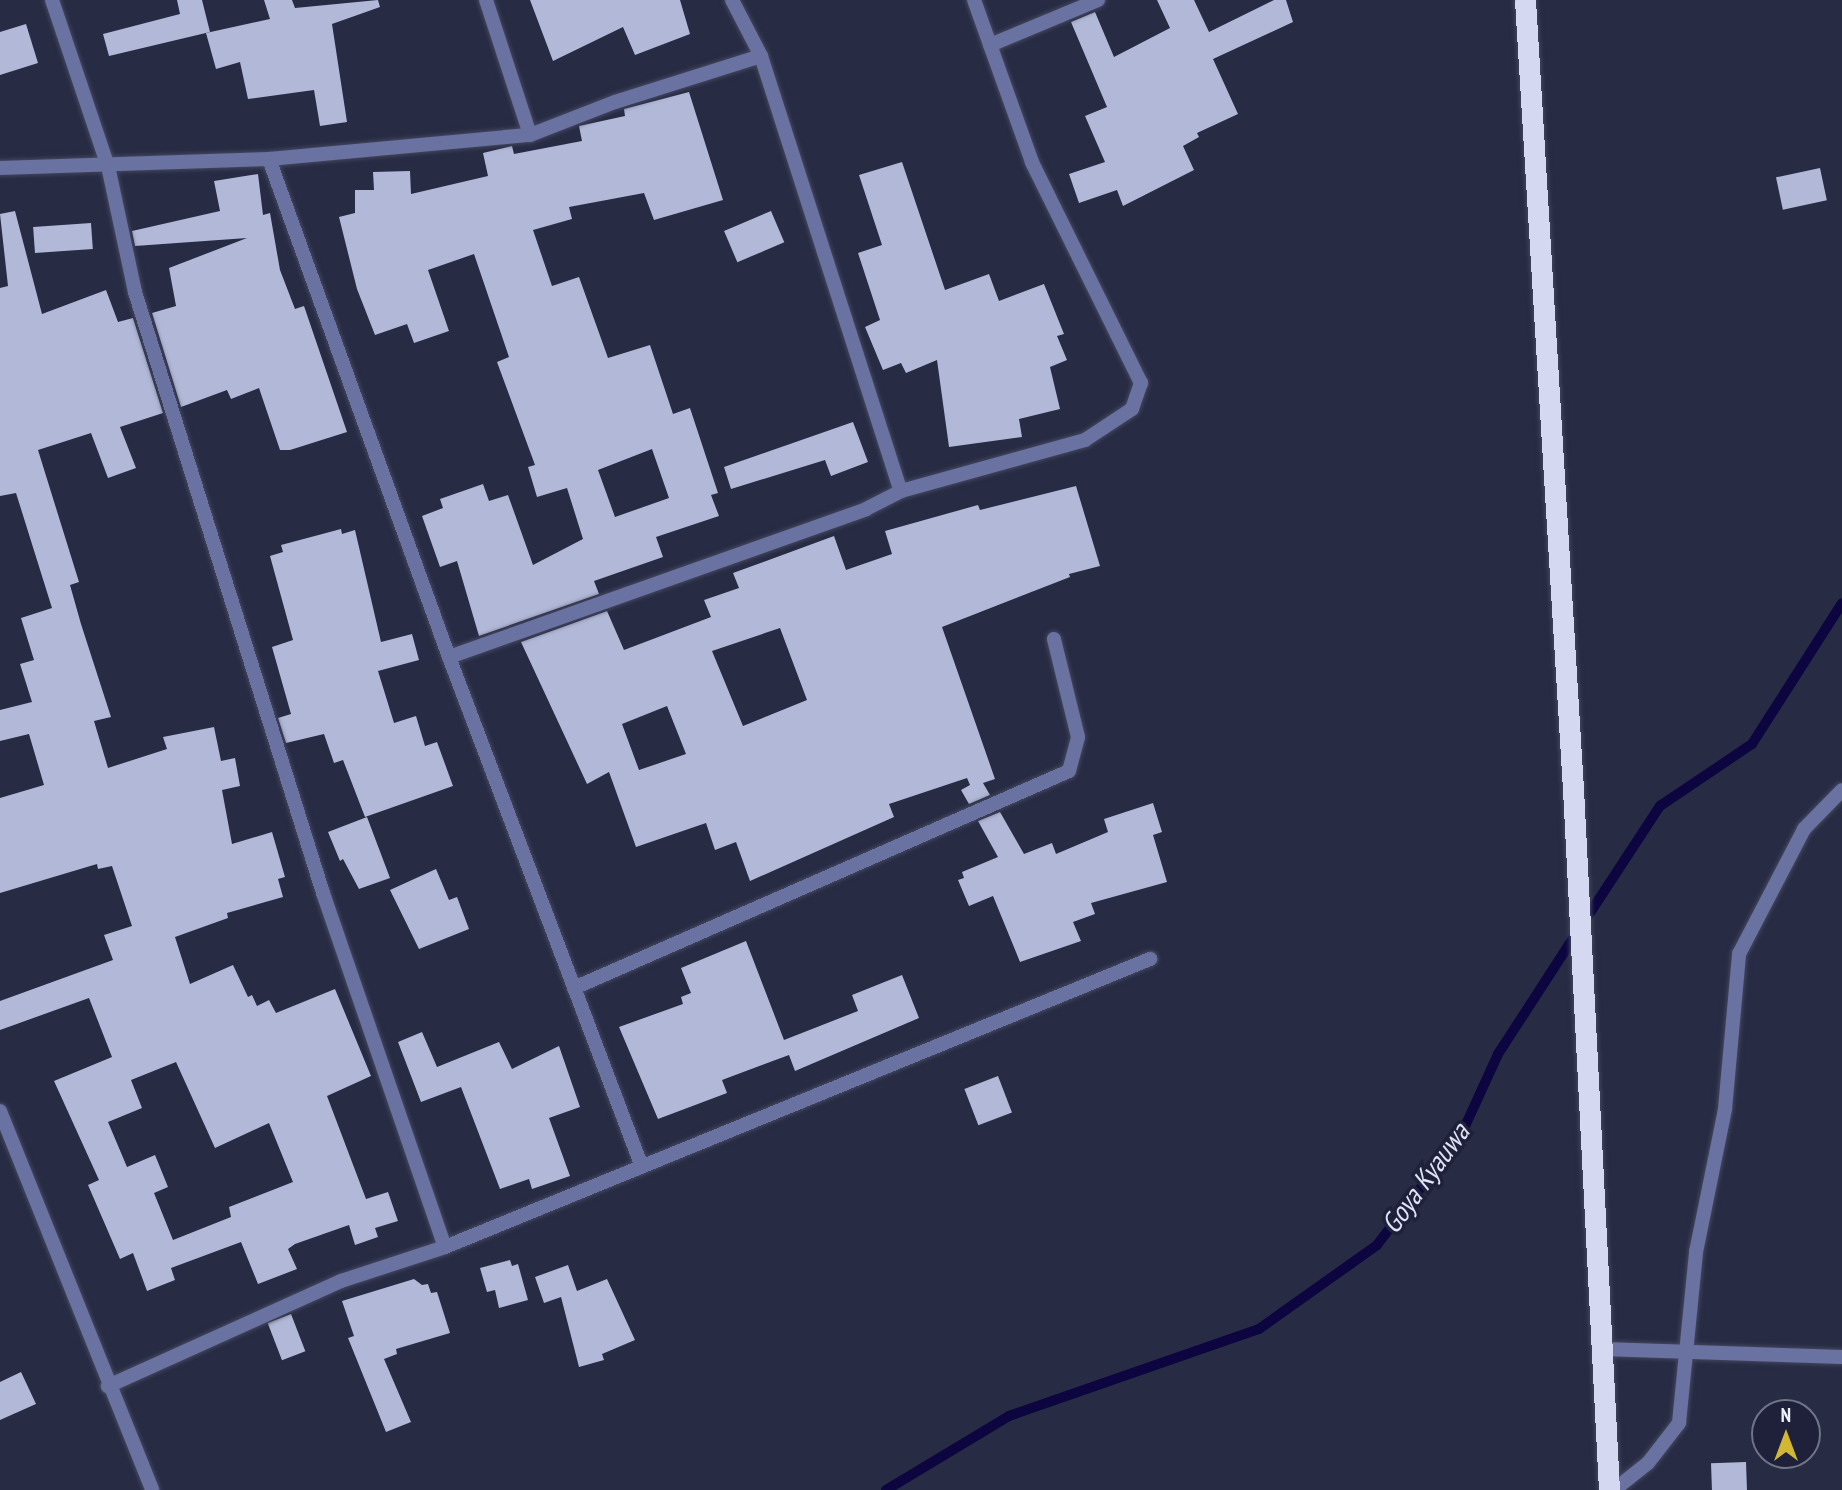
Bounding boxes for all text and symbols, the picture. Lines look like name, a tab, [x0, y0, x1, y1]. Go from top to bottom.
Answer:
water label: Goya Kyauwa	[1374, 1117, 1476, 1239]
north arrow	[1751, 1399, 1821, 1469]
text: N	[1781, 1403, 1791, 1427]

